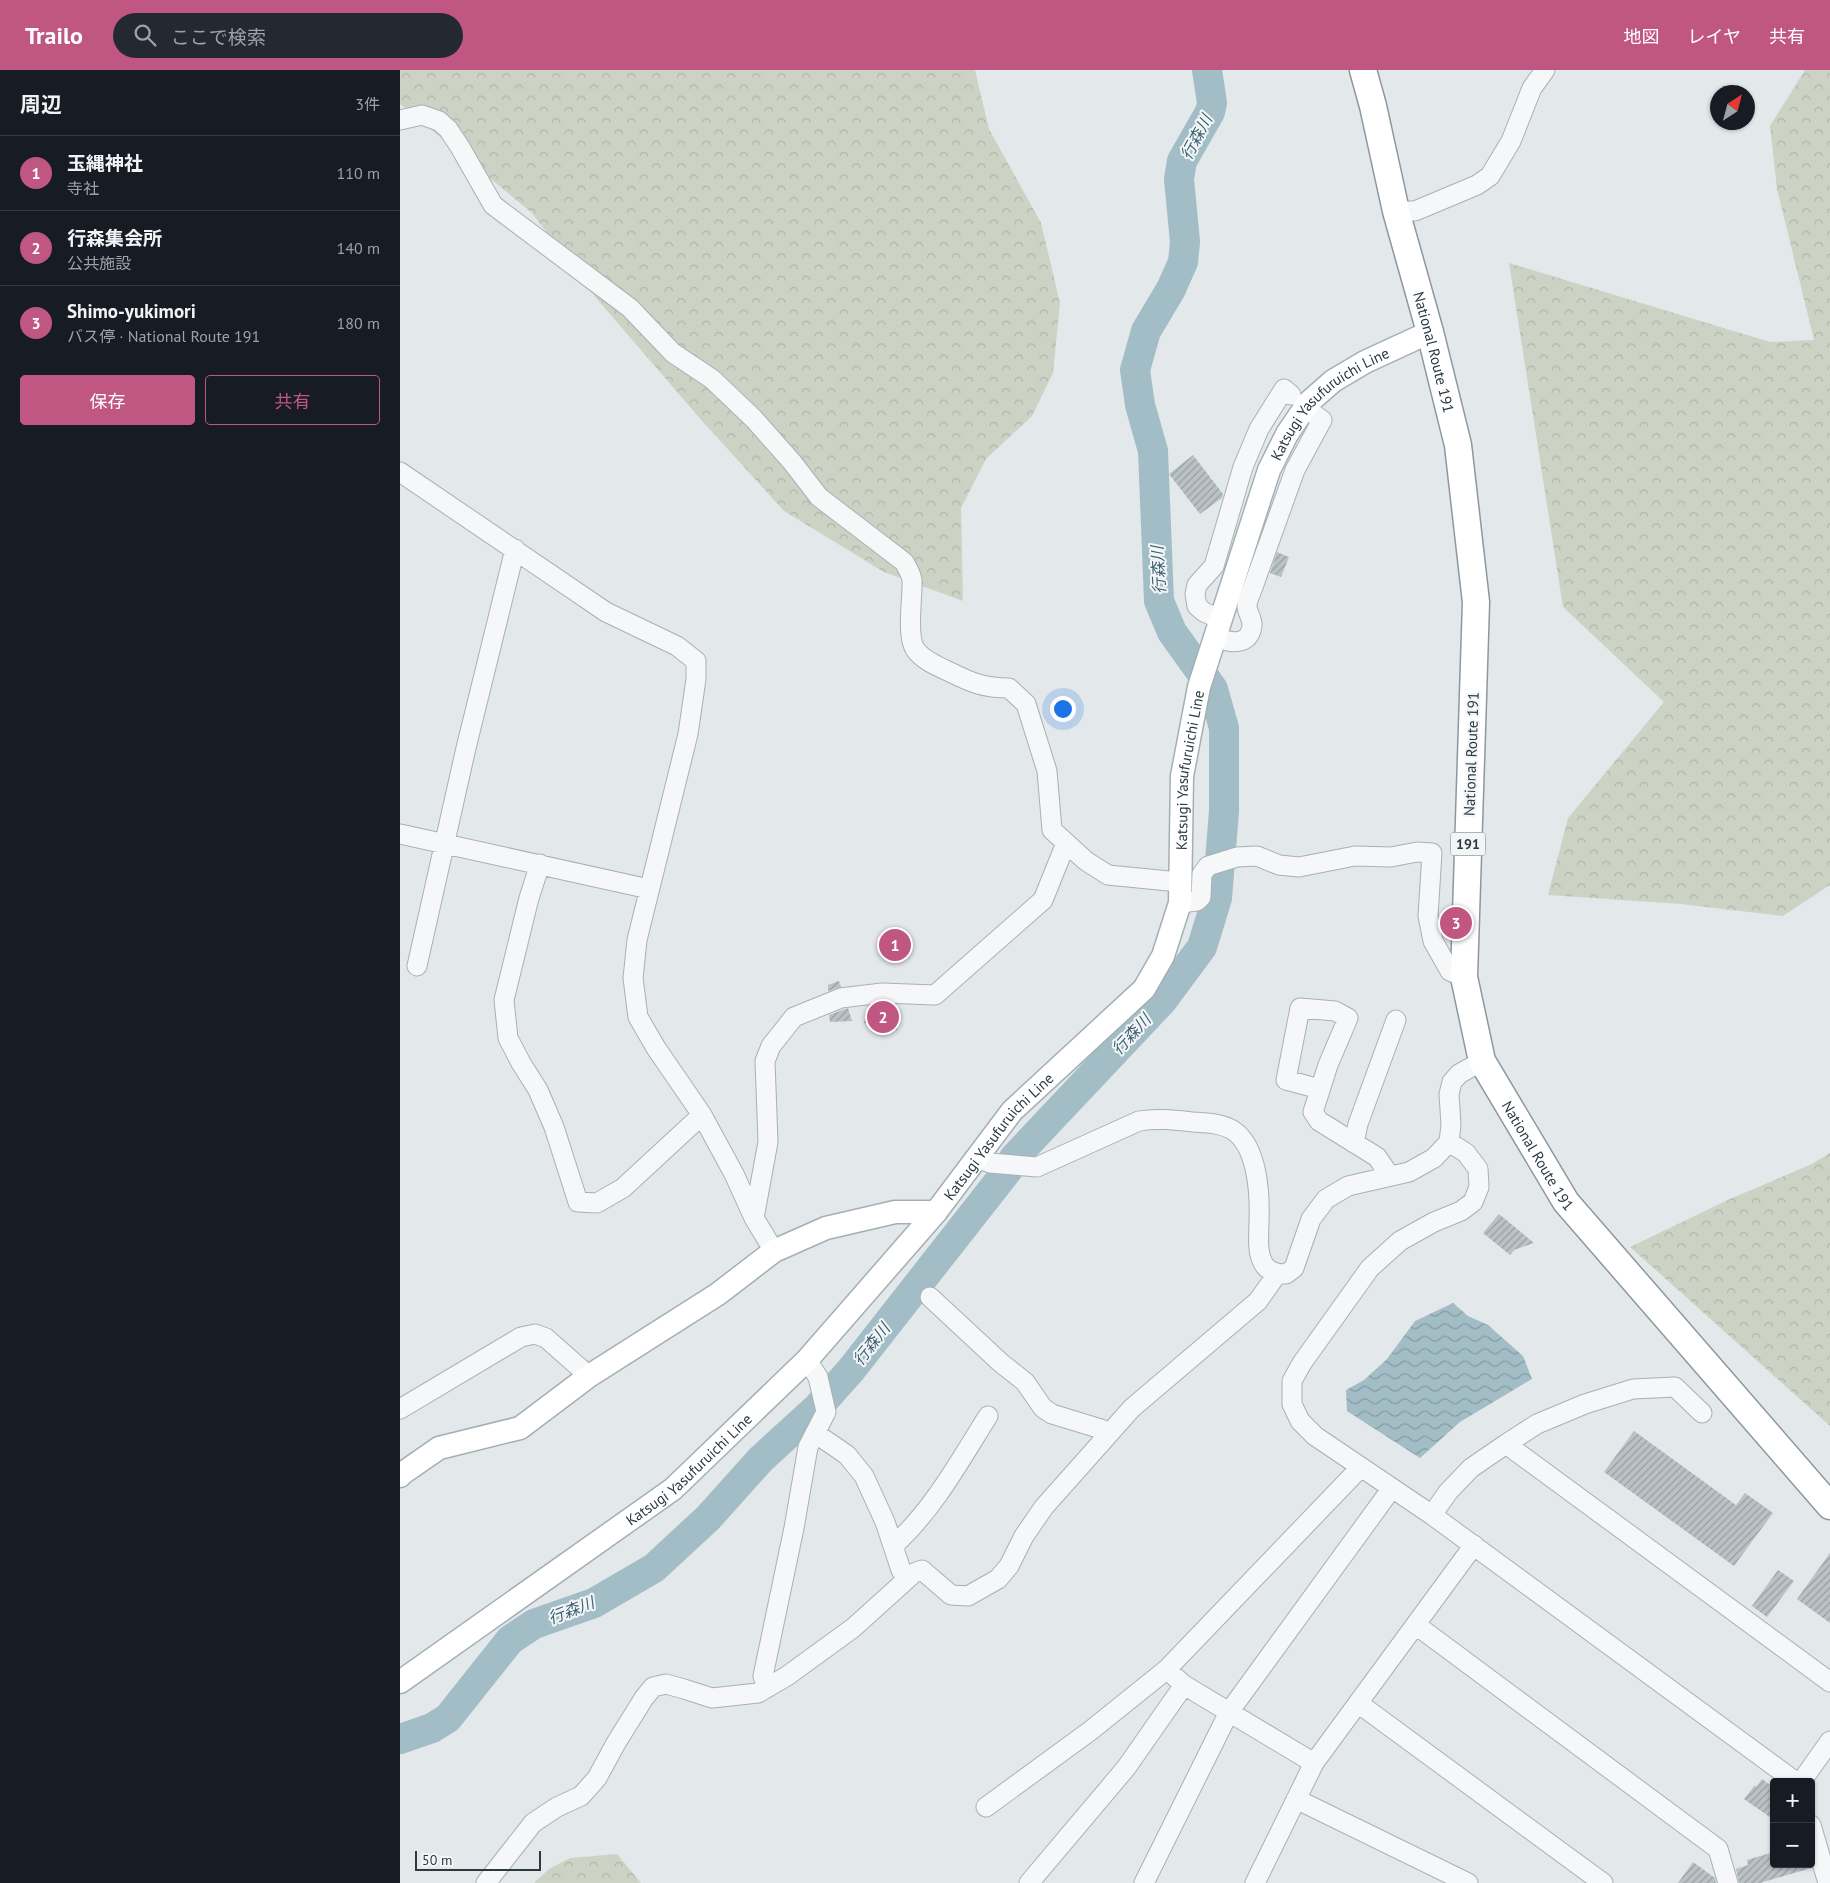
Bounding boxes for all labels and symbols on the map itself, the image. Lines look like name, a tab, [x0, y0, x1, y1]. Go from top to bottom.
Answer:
north arrow	[1710, 85, 1755, 130]
water label: 行森川	[1176, 109, 1217, 163]
street label: National Route 191	[1410, 289, 1459, 414]
street label: Katsugi Yasufuruichi Line	[1266, 343, 1392, 463]
water label: 行森川	[1147, 544, 1169, 594]
street label: Katsugi Yasufuruichi Line	[1171, 689, 1208, 850]
street label: National Route 191	[1459, 692, 1483, 816]
your location	[1050, 696, 1076, 722]
road number: 191	[1450, 832, 1486, 856]
pin: 3	[1440, 904, 1472, 942]
pin: 1	[879, 926, 911, 964]
pin: 2	[867, 998, 899, 1036]
water label: 行森川	[1107, 1008, 1156, 1058]
street label: Katsugi Yasufuruichi Line	[939, 1068, 1057, 1204]
street label: National Route 191	[1498, 1097, 1578, 1214]
water label: 行森川	[848, 1317, 895, 1369]
street label: Katsugi Yasufuruichi Line	[622, 1409, 755, 1529]
water label: 行森川	[545, 1591, 599, 1628]
scale bar	[415, 1848, 541, 1871]

